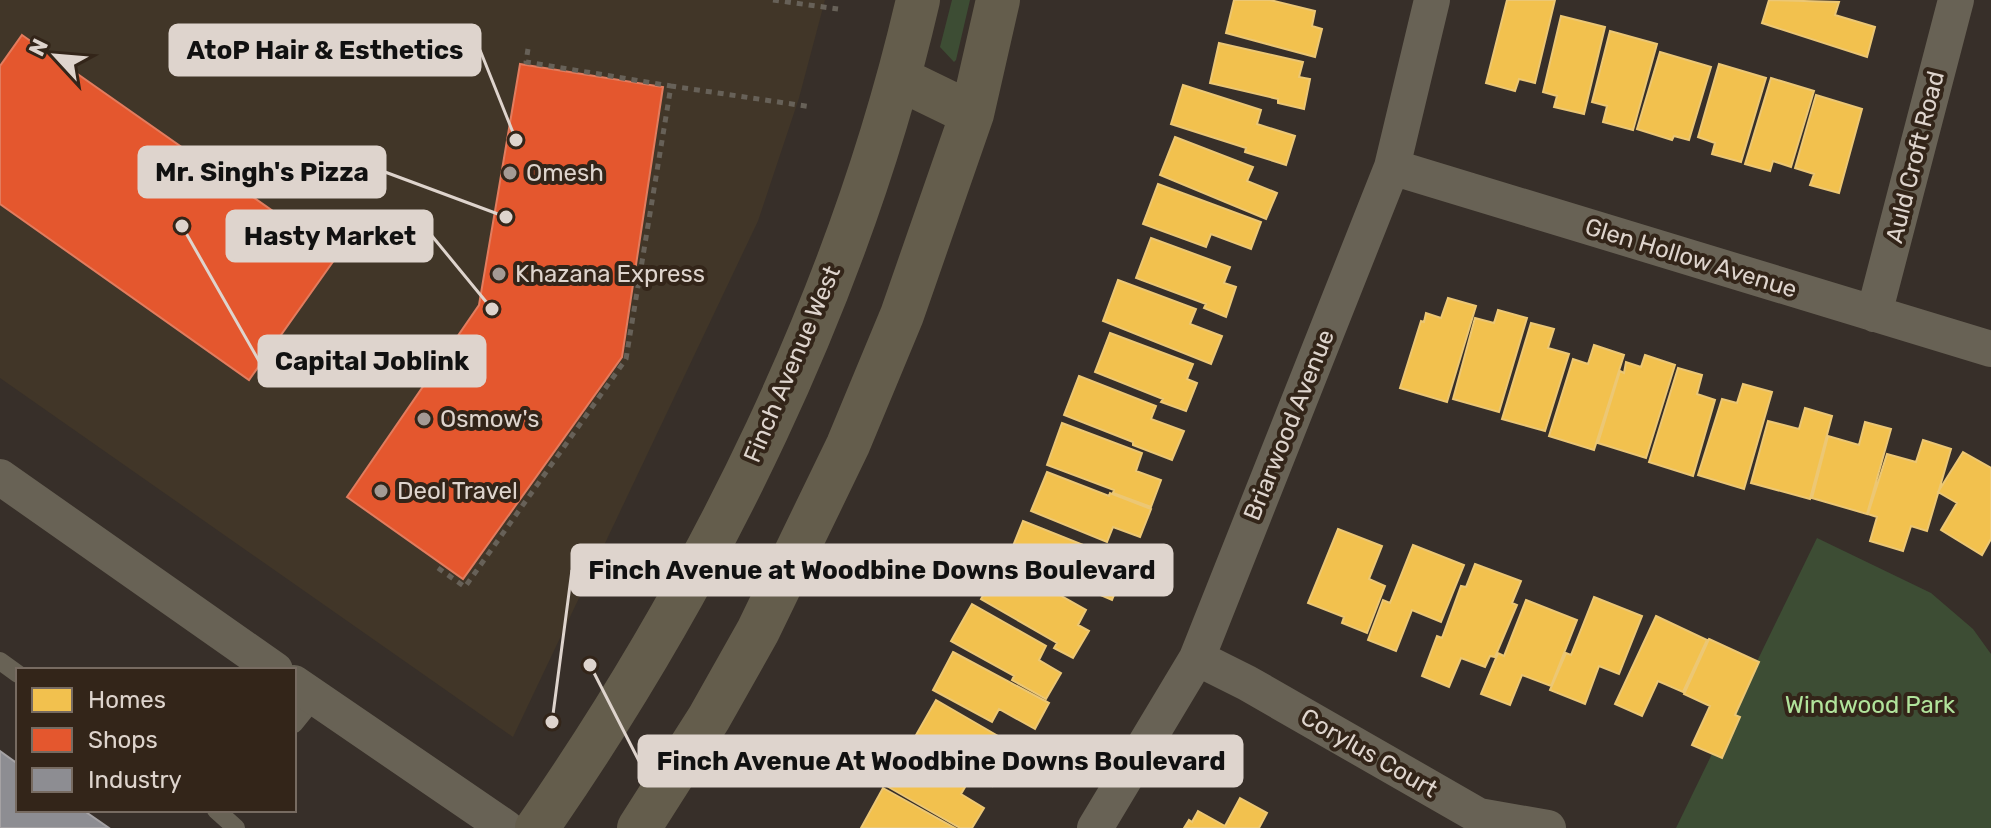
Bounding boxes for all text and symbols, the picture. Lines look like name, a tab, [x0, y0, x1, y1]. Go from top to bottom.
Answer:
north arrow	[16, 16, 96, 96]
callout: AtoP Hair & Esthetics	[170, 25, 480, 75]
text: N	[23, 34, 54, 60]
text: AtoP Hair & Esthetics	[187, 35, 463, 66]
street label: Auld Croft Road	[1880, 68, 1950, 246]
callout: Mr. Singh's Pizza	[139, 147, 385, 197]
text: Mr. Singh's Pizza	[155, 157, 369, 188]
place label: Omesh	[526, 159, 604, 187]
marker: Omesh	[501, 164, 519, 182]
callout: Hasty Market	[227, 211, 432, 261]
street label: Glen Hollow Avenue	[1582, 212, 1800, 304]
text: Hasty Market	[244, 221, 416, 252]
place label: Khazana Express	[515, 260, 705, 288]
street label: Finch Avenue West	[738, 262, 846, 466]
marker: Khazana Express	[490, 265, 508, 283]
street label: Briarwood Avenue	[1238, 325, 1340, 525]
callout: Capital Joblink	[259, 336, 485, 386]
text: Capital Joblink	[275, 346, 470, 377]
place label: Osmow's	[440, 405, 539, 433]
marker: Osmow's	[415, 410, 433, 428]
place label: Deol Travel	[397, 477, 518, 505]
marker: Deol Travel	[372, 482, 390, 500]
callout: Finch Avenue at Woodbine Downs Boulevard	[572, 545, 1172, 595]
text: Finch Avenue at Woodbine Downs Boulevard	[588, 555, 1156, 586]
legend	[16, 668, 296, 812]
text: Homes	[88, 686, 166, 714]
park label: Windwood Park	[1785, 691, 1956, 719]
street label: Corylus Court	[1296, 703, 1442, 803]
text: Shops	[88, 726, 158, 754]
callout: Finch Avenue At Woodbine Downs Boulevard	[639, 736, 1242, 786]
text: Finch Avenue At Woodbine Downs Boulevard	[656, 746, 1226, 777]
text: Industry	[88, 766, 182, 794]

